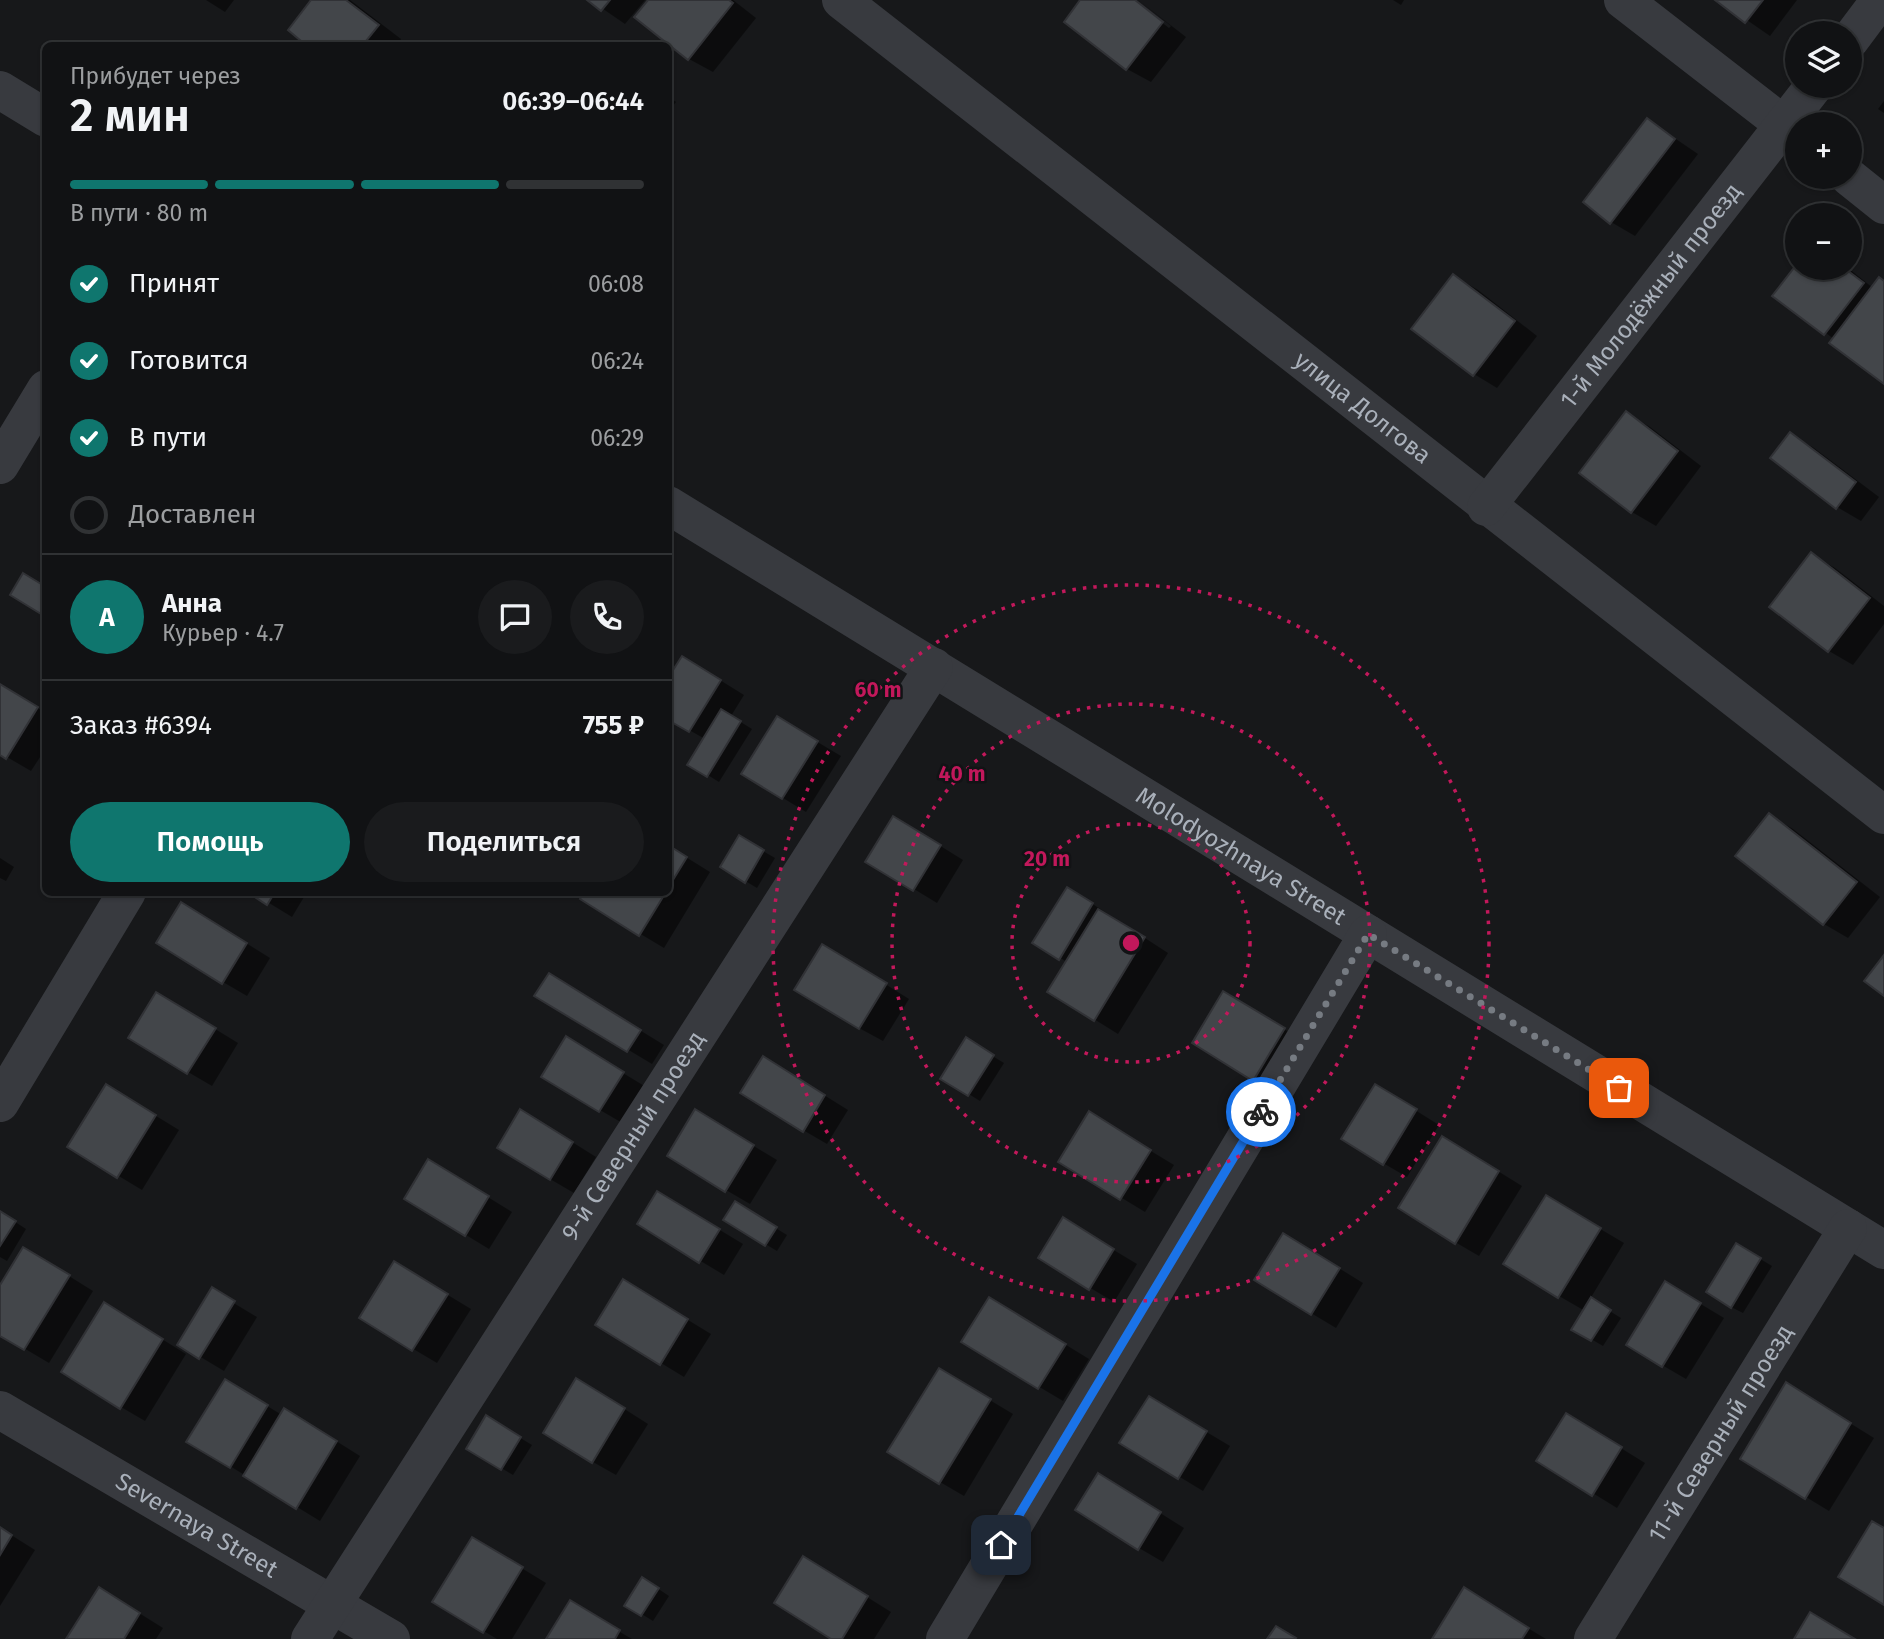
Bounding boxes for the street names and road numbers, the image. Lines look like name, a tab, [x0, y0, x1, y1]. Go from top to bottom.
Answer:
street label: 1-й Молодёжный проезд	[1554, 178, 1747, 414]
street label: улица Долгова	[1289, 346, 1437, 470]
street label: Molodyozhnaya Street	[1131, 781, 1351, 931]
street label: 9-й Северный проезд	[556, 1026, 710, 1245]
street label: 11-й Северный проезд	[1643, 1320, 1799, 1547]
street label: Severnaya Street	[111, 1467, 283, 1584]

